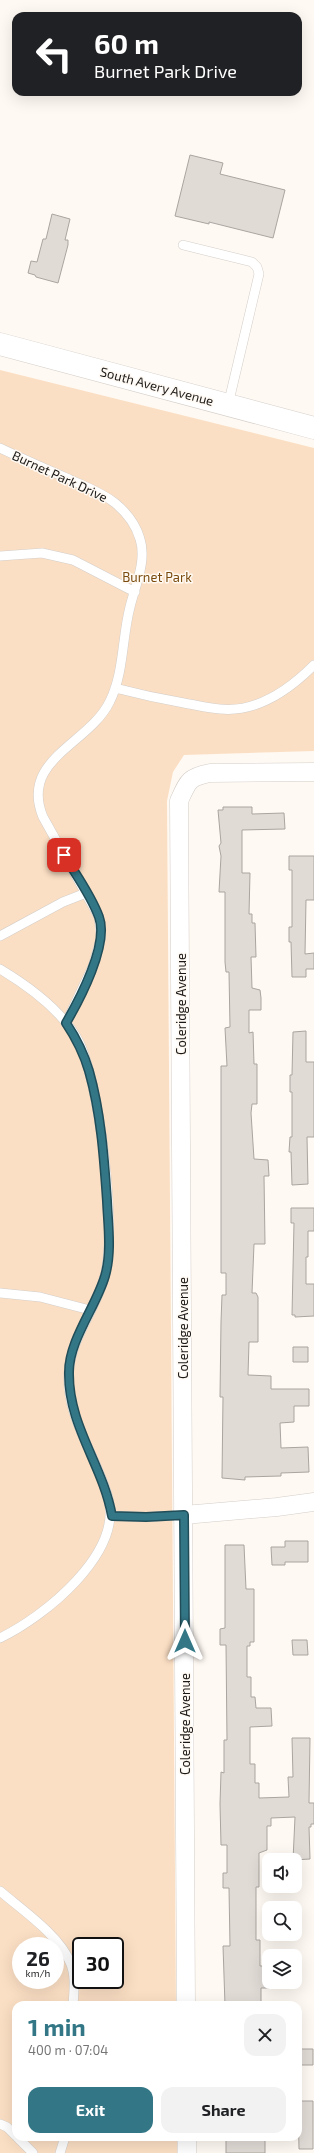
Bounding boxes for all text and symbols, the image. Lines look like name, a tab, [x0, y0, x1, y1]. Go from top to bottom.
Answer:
text: 60 m	[94, 26, 159, 60]
icon: left	[28, 28, 80, 80]
text: Burnet Park Drive	[94, 60, 237, 82]
street label: South Avery Avenue	[99, 363, 215, 409]
street label: Burnet Park Drive	[10, 447, 110, 505]
park label: Burnet Park	[122, 569, 192, 585]
pin	[47, 838, 81, 872]
icon: arrive	[53, 844, 75, 866]
street label: Coleridge Avenue	[173, 953, 189, 1055]
street label: Coleridge Avenue	[175, 1277, 191, 1379]
position arrow	[164, 1620, 206, 1662]
street label: Coleridge Avenue	[177, 1673, 193, 1775]
map controls	[262, 1853, 302, 1989]
button: sound	[262, 1853, 302, 1893]
button: search	[262, 1901, 302, 1941]
speed limit sign: 30	[72, 1937, 124, 1989]
text: 26	[26, 1946, 50, 1970]
button: layers	[262, 1949, 302, 1989]
text: km/h	[26, 1967, 50, 1979]
text: 1 min	[28, 2012, 86, 2041]
button: close	[244, 2014, 286, 2056]
text: 400 m · 07:04	[28, 2042, 108, 2058]
button: Exit	[28, 2087, 153, 2133]
button: Share	[161, 2087, 286, 2133]

